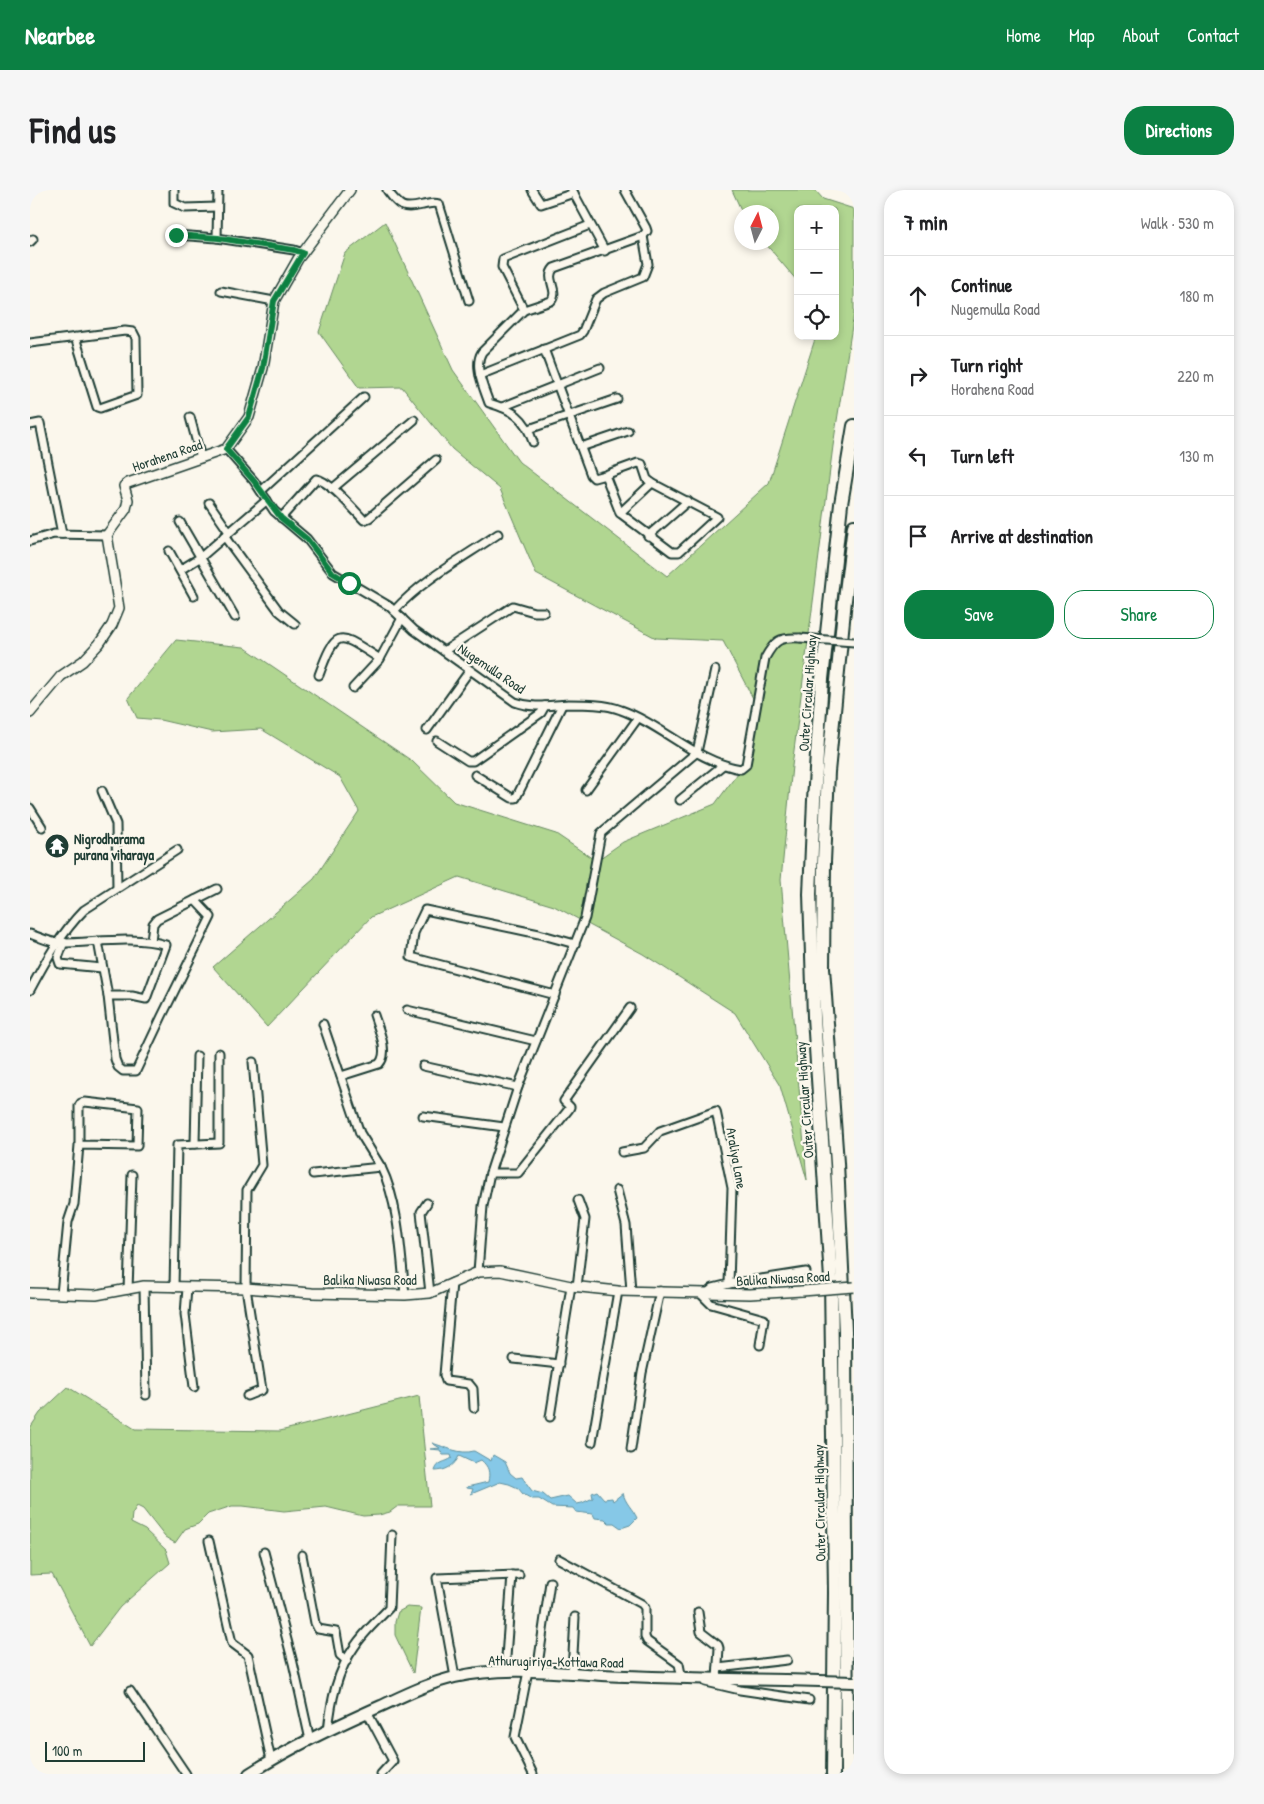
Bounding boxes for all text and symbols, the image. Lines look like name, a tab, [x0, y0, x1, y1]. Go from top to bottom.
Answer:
text: Nearbee	[25, 19, 95, 51]
text: Home	[1006, 23, 1041, 48]
text: Map	[1069, 23, 1094, 48]
text: About	[1122, 23, 1159, 48]
text: Contact	[1187, 23, 1239, 48]
button: Directions	[1124, 106, 1234, 155]
text: Find us	[30, 107, 116, 154]
north arrow	[734, 205, 779, 250]
map controls	[794, 205, 839, 340]
button: +	[794, 205, 839, 250]
text: 7 min	[904, 208, 948, 237]
text: Walk · 530 m	[1141, 212, 1214, 234]
route end	[165, 224, 188, 247]
button: −	[794, 250, 839, 295]
text: Continue	[951, 272, 1012, 298]
icon: ahead	[904, 282, 932, 310]
text: 180 m	[1180, 285, 1214, 307]
button: locate	[794, 295, 839, 340]
text: Nugemulla Road	[951, 298, 1040, 320]
text: Turn right	[951, 352, 1022, 378]
icon: right	[904, 362, 932, 390]
text: 220 m	[1177, 365, 1214, 387]
text: Horahena Road	[951, 378, 1034, 400]
street label: Horahena Road	[130, 434, 205, 476]
icon: left	[904, 442, 932, 470]
text: Turn left	[951, 443, 1014, 469]
text: 130 m	[1179, 445, 1214, 467]
icon: arrive	[904, 522, 932, 550]
text: Arrive at destination	[951, 523, 1093, 549]
route start	[338, 572, 361, 595]
button: Save	[904, 590, 1054, 639]
button: Share	[1064, 590, 1214, 639]
street label: Outer Circular Highway	[793, 634, 822, 752]
street label: Nugemulla Road	[454, 638, 530, 699]
place label: Nigrodharama purana viharaya	[74, 829, 154, 866]
temple icon: Nigrodharama purana viharaya	[44, 833, 70, 859]
street label: Outer Circular Highway	[790, 1041, 819, 1159]
street label: Araliya Lane	[721, 1126, 752, 1191]
street label: Balika Niwasa Road	[736, 1266, 831, 1290]
street label: Balika Niwasa Road	[323, 1270, 417, 1289]
street label: Outer Circular Highway	[808, 1444, 831, 1562]
street label: Athurugiriya-Kottawa Road	[488, 1650, 624, 1673]
scale bar	[45, 1739, 145, 1762]
text: 100 m	[52, 1741, 82, 1760]

